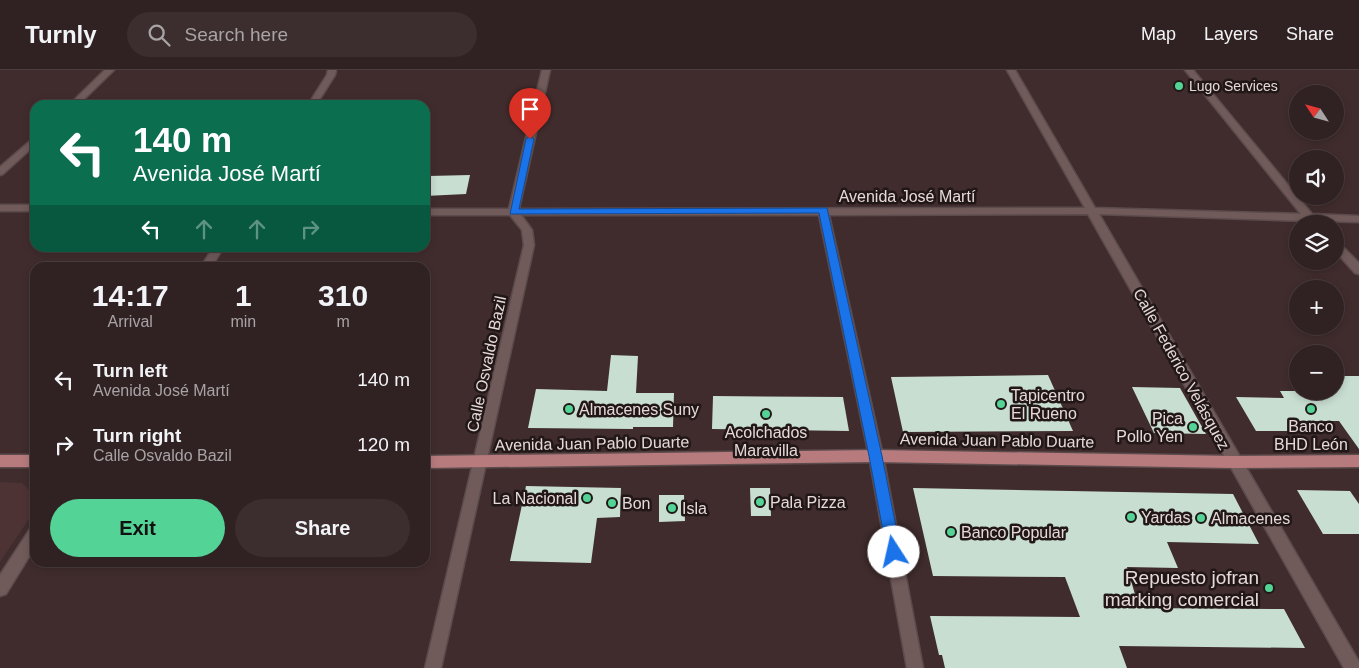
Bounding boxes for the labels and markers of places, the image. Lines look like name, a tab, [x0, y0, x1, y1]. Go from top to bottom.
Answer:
place label: Lugo Services	[1189, 78, 1278, 94]
marker: Lugo Services	[1173, 80, 1185, 92]
pin	[509, 88, 551, 139]
place label: Tapicentro El Rueno	[1011, 387, 1085, 422]
marker: Tapicentro El Rueno	[995, 398, 1007, 410]
place label: Almacenes Suny	[579, 401, 699, 418]
marker: Almacenes Suny	[563, 403, 575, 415]
marker: Banco BHD León	[1305, 403, 1317, 415]
marker: Acolchados Maravilla	[760, 408, 772, 420]
place label: Pica Pollo Yen	[1116, 410, 1183, 445]
place label: Banco BHD León	[1274, 418, 1348, 453]
marker: Pica Pollo Yen	[1187, 421, 1199, 433]
place label: Acolchados Maravilla	[725, 424, 807, 459]
place label: La Nacional	[493, 490, 577, 507]
marker: La Nacional	[581, 492, 593, 504]
place label: Pala Pizza	[770, 494, 846, 511]
place label: Bon	[622, 495, 650, 512]
marker: Pala Pizza	[754, 496, 766, 508]
marker: Bon	[606, 497, 618, 509]
place label: Isla	[682, 500, 707, 517]
marker: Isla	[666, 502, 678, 514]
place label: Yardas	[1141, 509, 1191, 526]
place label: Almacenes	[1211, 510, 1290, 527]
marker: Yardas	[1125, 511, 1137, 523]
marker: Almacenes	[1195, 512, 1207, 524]
place label: Banco Popular	[961, 524, 1067, 541]
marker: Banco Popular	[945, 526, 957, 538]
place label: Repuesto jofran marking comercial	[1105, 567, 1259, 610]
marker: Repuesto jofran marking comercial	[1263, 582, 1275, 594]

